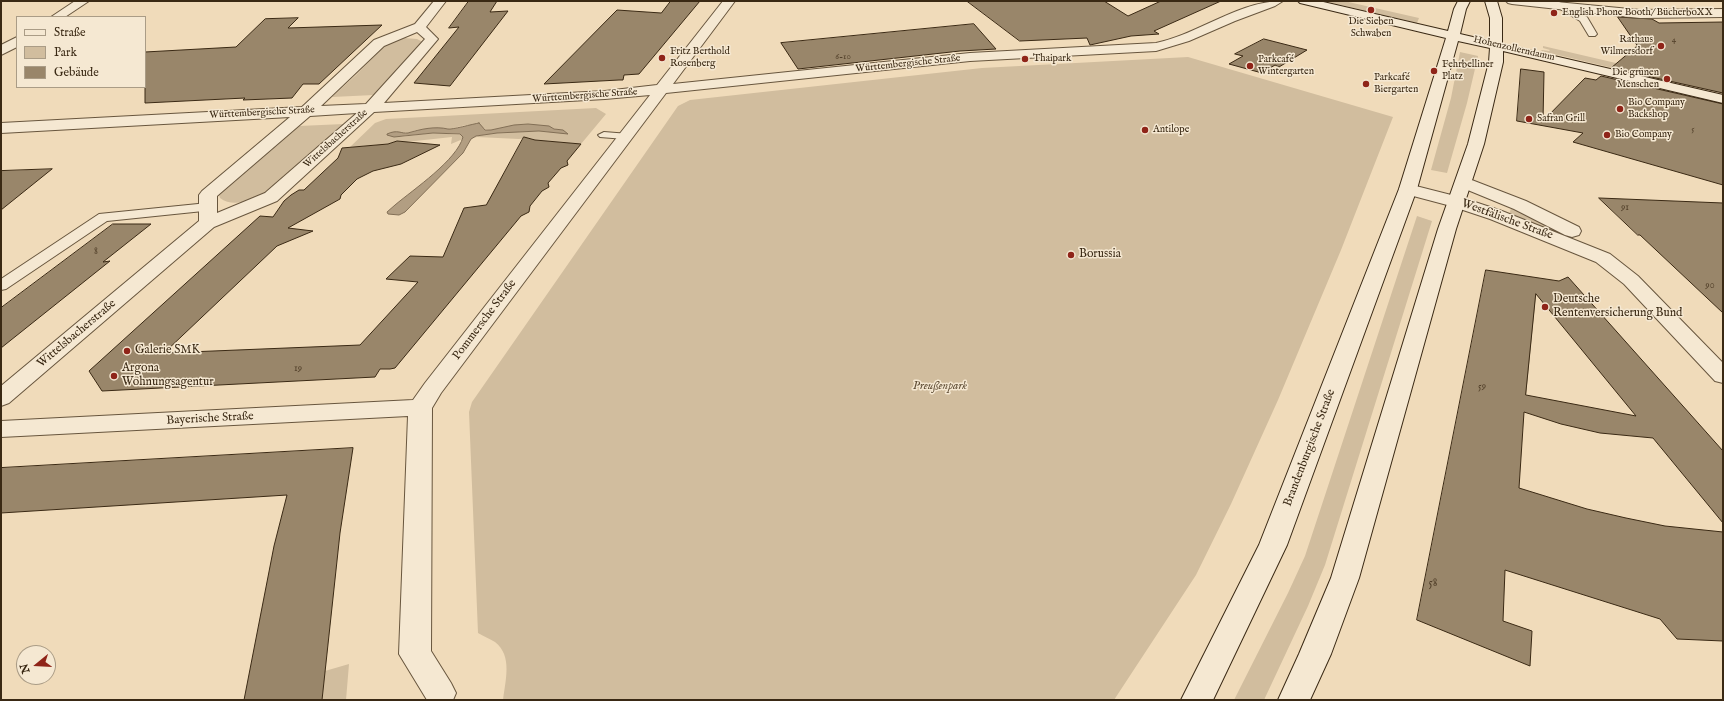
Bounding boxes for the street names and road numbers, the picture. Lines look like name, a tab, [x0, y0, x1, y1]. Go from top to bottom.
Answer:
street label: Hohenzollerndamm	[1472, 34, 1556, 64]
street label: Württembergische Straße	[855, 53, 961, 75]
street label: Württembergische Straße	[532, 86, 638, 106]
street label: Württembergische Straße	[209, 104, 315, 122]
street label: Wittelsbacherstraße	[301, 107, 371, 171]
street label: Westfälische Straße	[1459, 197, 1555, 243]
street label: Pommersche Straße	[450, 277, 520, 363]
street label: Wittelsbacherstraße	[35, 297, 119, 371]
street label: Brandenburgische Straße	[1281, 387, 1339, 509]
street label: Bayerische Straße	[166, 410, 254, 428]

